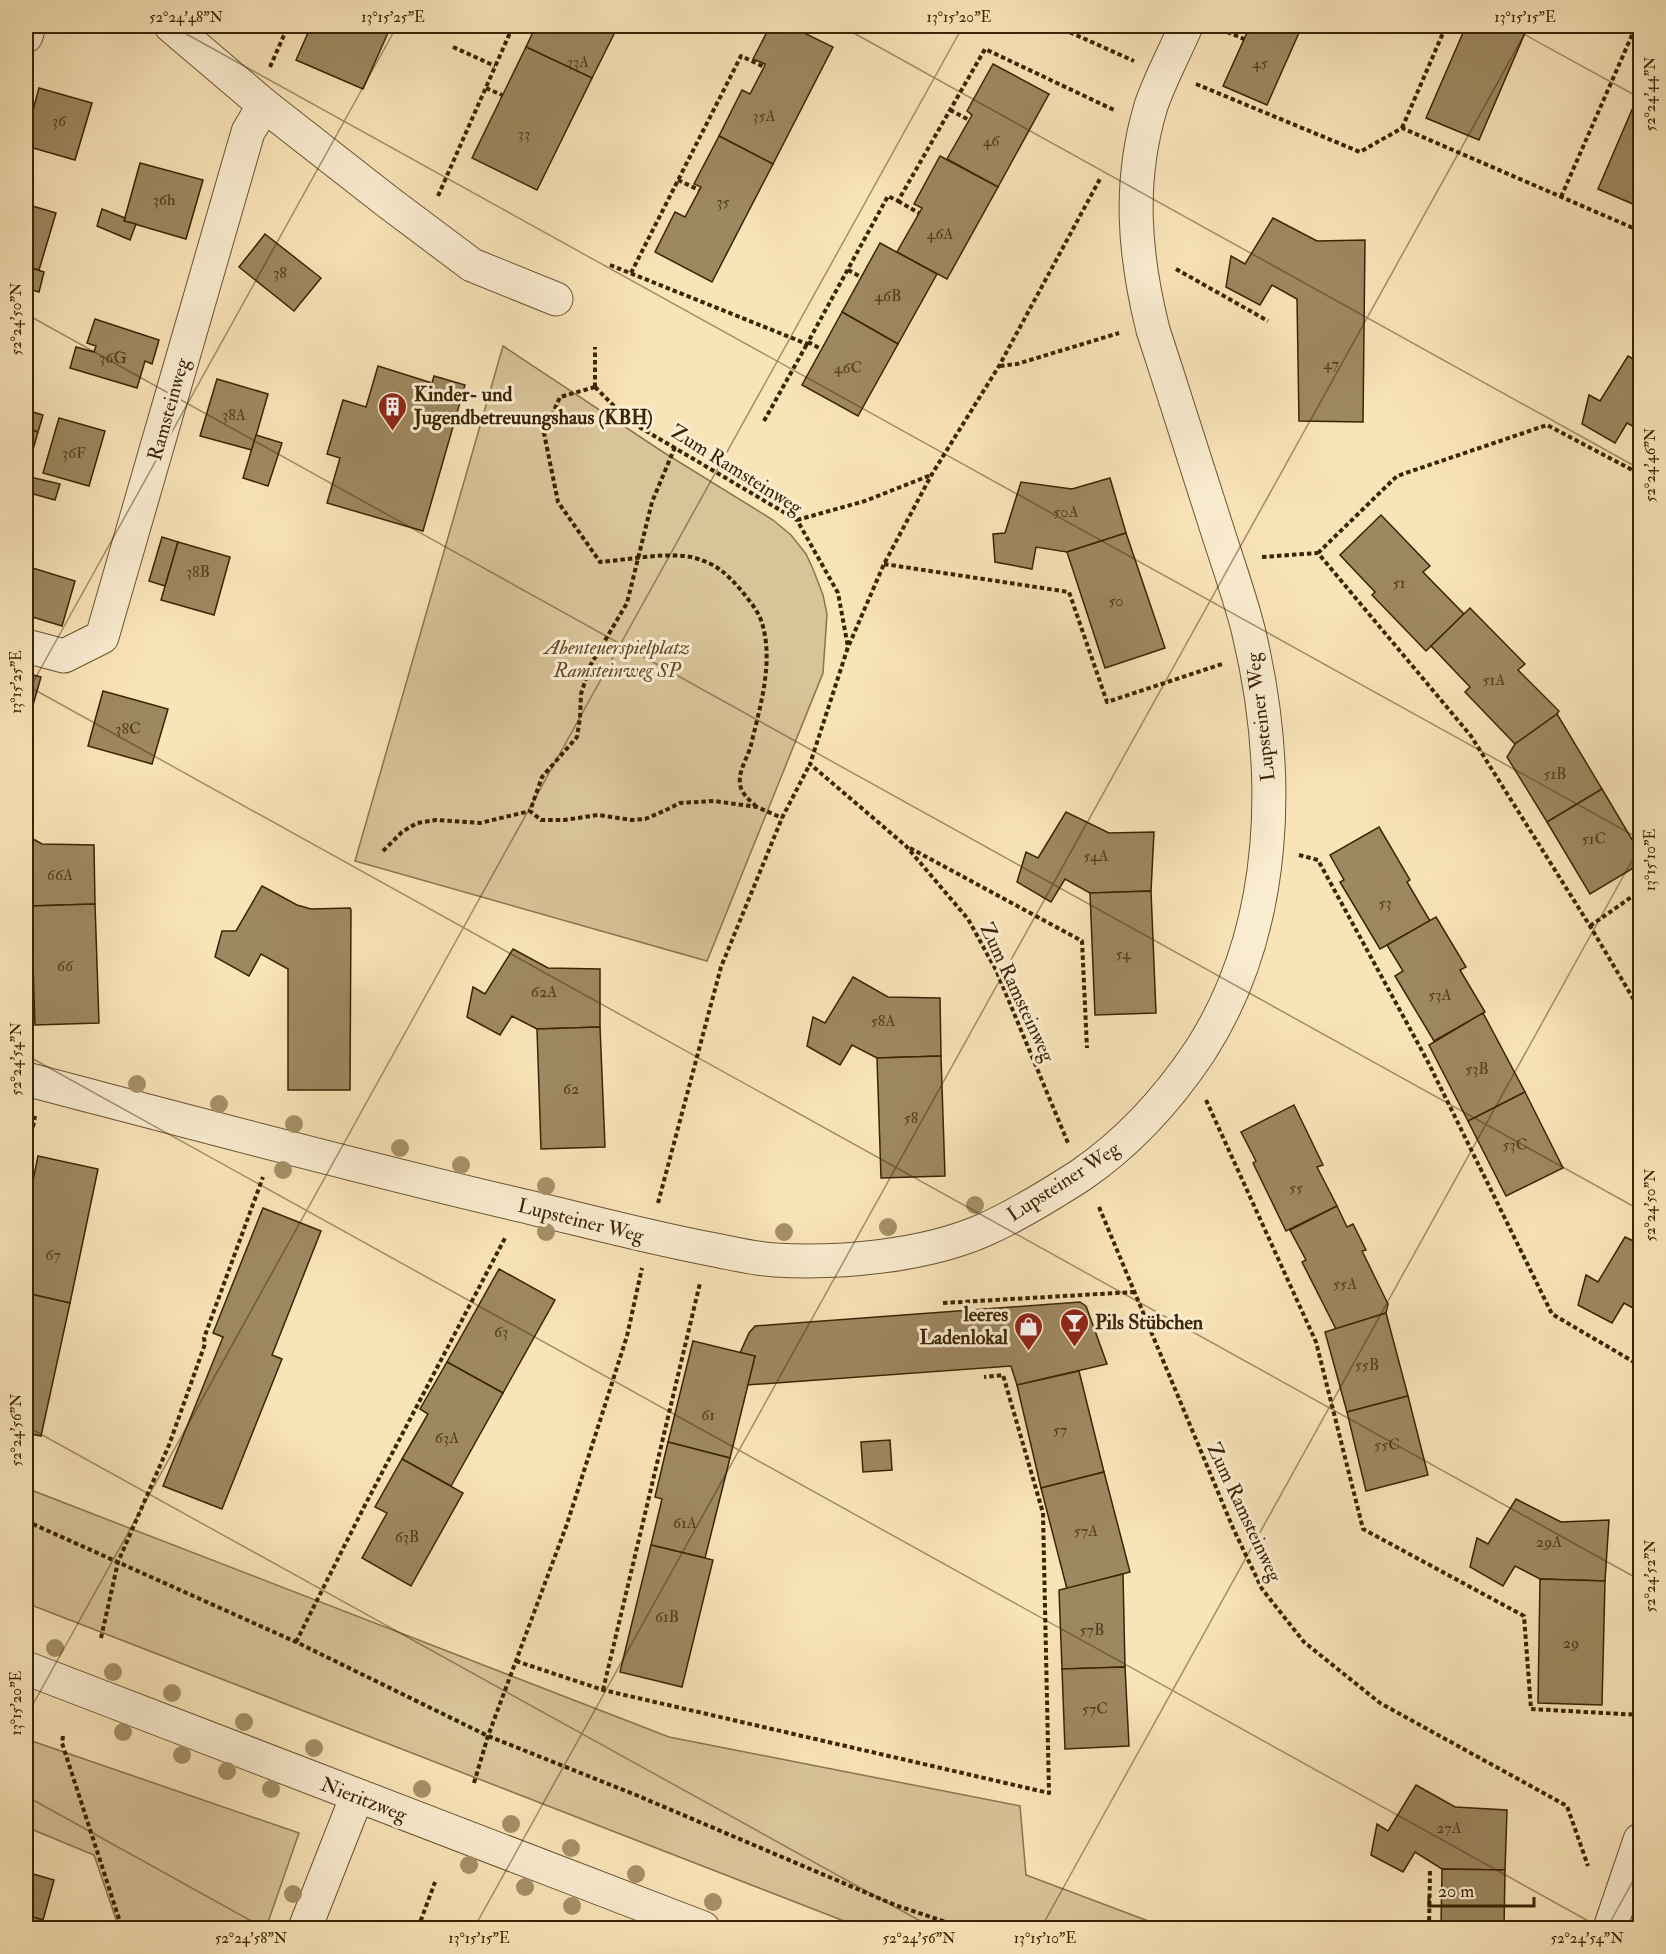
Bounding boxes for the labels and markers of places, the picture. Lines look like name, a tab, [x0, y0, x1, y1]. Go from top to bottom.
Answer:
place label: Kinder- und Jugendbetreuungshaus (KBH)	[413, 382, 653, 431]
building icon: Kinder- und Jugendbetreuungshaus (KBH)	[377, 390, 409, 432]
place label: leeres Ladenlokal	[919, 1302, 1009, 1350]
bar icon: Pils Stübchen	[1058, 1306, 1090, 1348]
shop icon: leeres Ladenlokal	[1013, 1310, 1045, 1352]
place label: Pils Stübchen	[1095, 1310, 1204, 1335]

